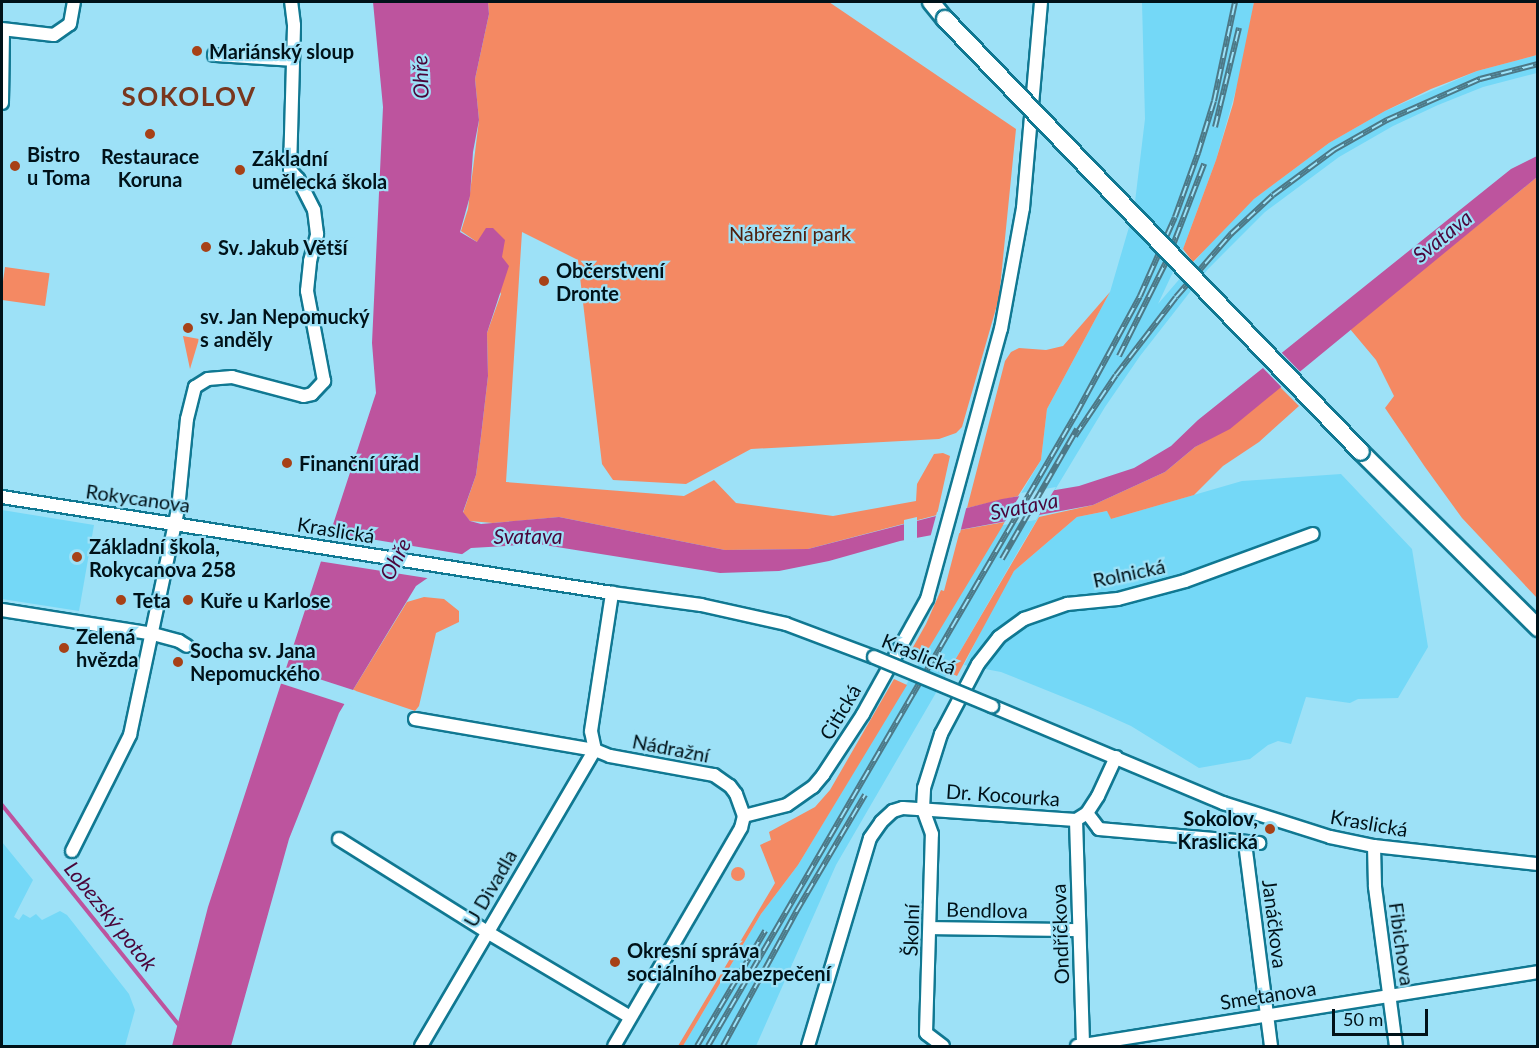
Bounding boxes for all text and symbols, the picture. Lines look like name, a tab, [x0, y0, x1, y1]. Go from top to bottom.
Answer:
place label: Mariánský sloup	[209, 39, 355, 63]
marker: Mariánský sloup	[190, 44, 204, 58]
water label: Ohře	[407, 55, 433, 99]
district label: SOKOLOV	[122, 81, 256, 113]
marker: Restaurace Koruna	[143, 127, 157, 141]
place label: Bistro u Toma	[27, 142, 91, 189]
place label: Restaurace Koruna	[101, 144, 199, 191]
place label: Základní umělecká škola	[252, 146, 387, 193]
marker: Bistro u Toma	[8, 159, 22, 173]
marker: Základní umělecká škola	[233, 163, 247, 177]
water label: Svatava	[1407, 205, 1477, 267]
park label: Nábřežní park	[729, 221, 851, 245]
place label: Sv. Jakub Větší	[218, 235, 349, 259]
marker: Sv. Jakub Větší	[199, 240, 213, 254]
place label: Občerstvení Dronte	[556, 258, 664, 305]
marker: Občerstvení Dronte	[537, 274, 551, 288]
place label: sv. Jan Nepomucký s anděly	[200, 304, 370, 351]
marker: sv. Jan Nepomucký s anděly	[181, 321, 195, 335]
place label: Finanční úřad	[299, 451, 419, 475]
marker: Finanční úřad	[280, 456, 294, 470]
street label: Rokycanova	[84, 479, 192, 517]
water label: Svatava	[988, 487, 1060, 525]
street label: Kraslická	[296, 512, 376, 548]
water label: Svatava	[494, 523, 562, 549]
place label: Základní škola, Rokycanova 258	[89, 534, 236, 581]
water label: Ohře	[374, 534, 416, 584]
marker: Základní škola, Rokycanova 258	[70, 550, 84, 564]
street label: Rolnická	[1091, 554, 1167, 592]
place label: Teta	[133, 588, 171, 612]
place label: Kuře u Karlose	[200, 588, 331, 612]
marker: Teta	[114, 593, 128, 607]
marker: Kuře u Karlose	[181, 593, 195, 607]
place label: Zelená hvězda	[76, 624, 139, 671]
street label: Kraslická	[878, 628, 960, 680]
place label: Socha sv. Jana Nepomuckého	[190, 638, 320, 685]
marker: Zelená hvězda	[57, 641, 71, 655]
marker: Socha sv. Jana Nepomuckého	[171, 655, 185, 669]
street label: Citická	[814, 680, 866, 744]
street label: Nádražní	[630, 729, 712, 767]
street label: Dr. Kocourka	[945, 779, 1061, 811]
street label: Kraslická	[1328, 804, 1410, 842]
place label: Sokolov, Kraslická	[1177, 806, 1258, 853]
marker: Sokolov, Kraslická	[1263, 822, 1277, 836]
street label: U Divadla	[458, 845, 522, 931]
water label: Lobezský potok	[59, 856, 163, 976]
street label: Janáčkova	[1258, 878, 1292, 970]
street label: Ondříčkova	[1046, 883, 1074, 985]
street label: Bendlova	[946, 897, 1028, 923]
street label: Fibichova	[1384, 901, 1420, 987]
street label: Školní	[898, 903, 924, 957]
place label: Okresní správa sociálního zabezpečení	[627, 939, 831, 986]
marker: Okresní správa sociálního zabezpečení	[608, 955, 622, 969]
street label: Smetanova	[1218, 976, 1318, 1014]
scale bar	[1335, 997, 1431, 1035]
text: 50 m	[1343, 1008, 1383, 1030]

